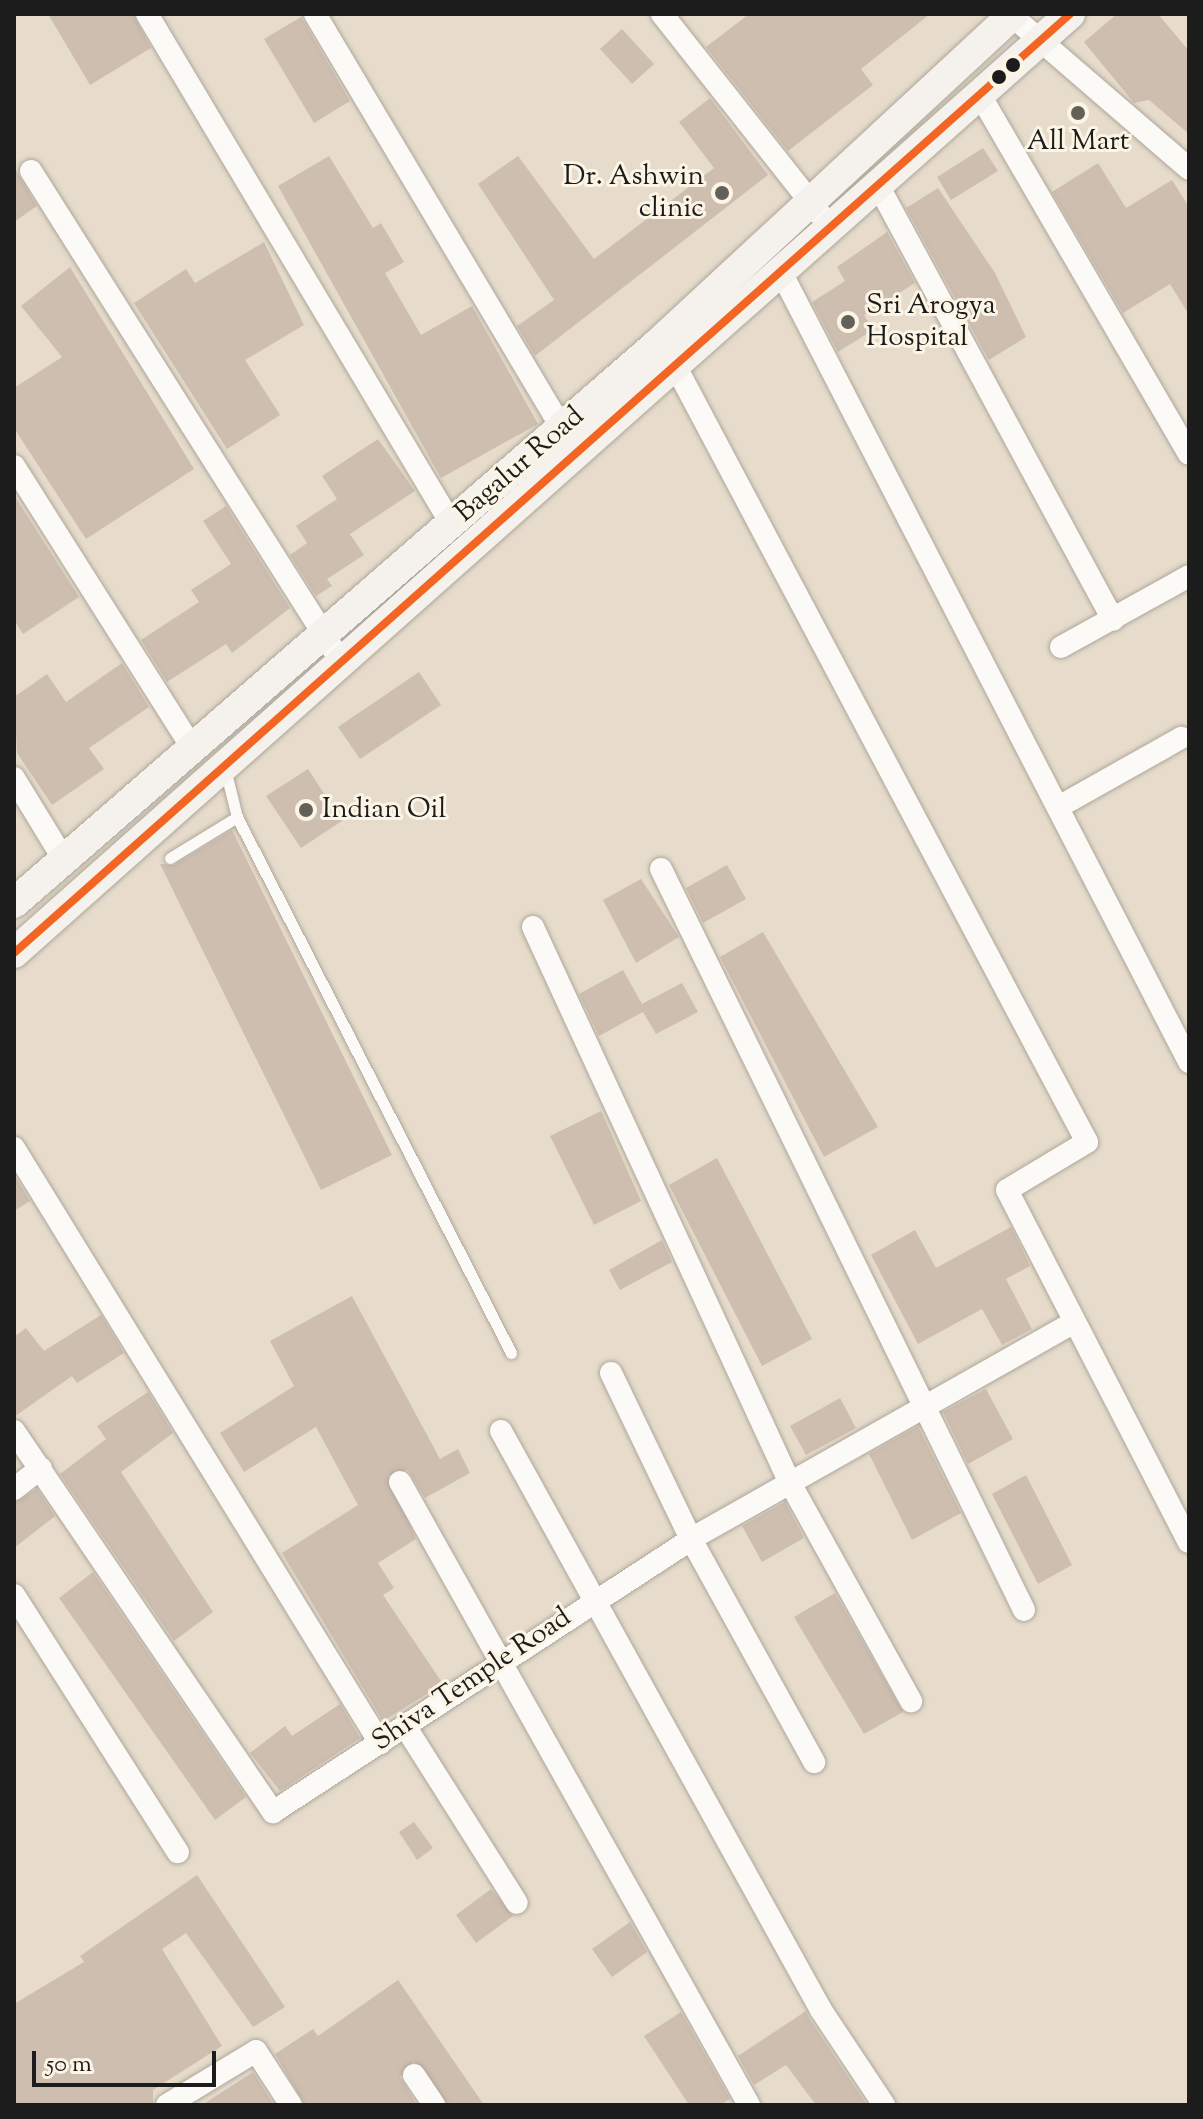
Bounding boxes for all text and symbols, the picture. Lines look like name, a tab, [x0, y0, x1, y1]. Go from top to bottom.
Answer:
unlabelled marker	[1005, 57, 1021, 73]
unlabelled marker	[991, 69, 1007, 85]
marker: All Mart	[1069, 104, 1087, 122]
place label: All Mart	[1027, 125, 1129, 159]
place label: Dr. Ashwin clinic	[563, 160, 704, 226]
marker: Dr. Ashwin clinic	[711, 182, 733, 204]
place label: Sri Arogya Hospital	[866, 289, 996, 355]
marker: Sri Arogya Hospital	[837, 311, 859, 333]
street label: Bagalur Road	[449, 400, 591, 530]
place label: Indian Oil	[322, 793, 446, 827]
marker: Indian Oil	[297, 801, 315, 819]
street label: Shiva Temple Road	[366, 1601, 578, 1759]
scale bar	[36, 2035, 220, 2085]
text: 50 m	[46, 2048, 92, 2082]

